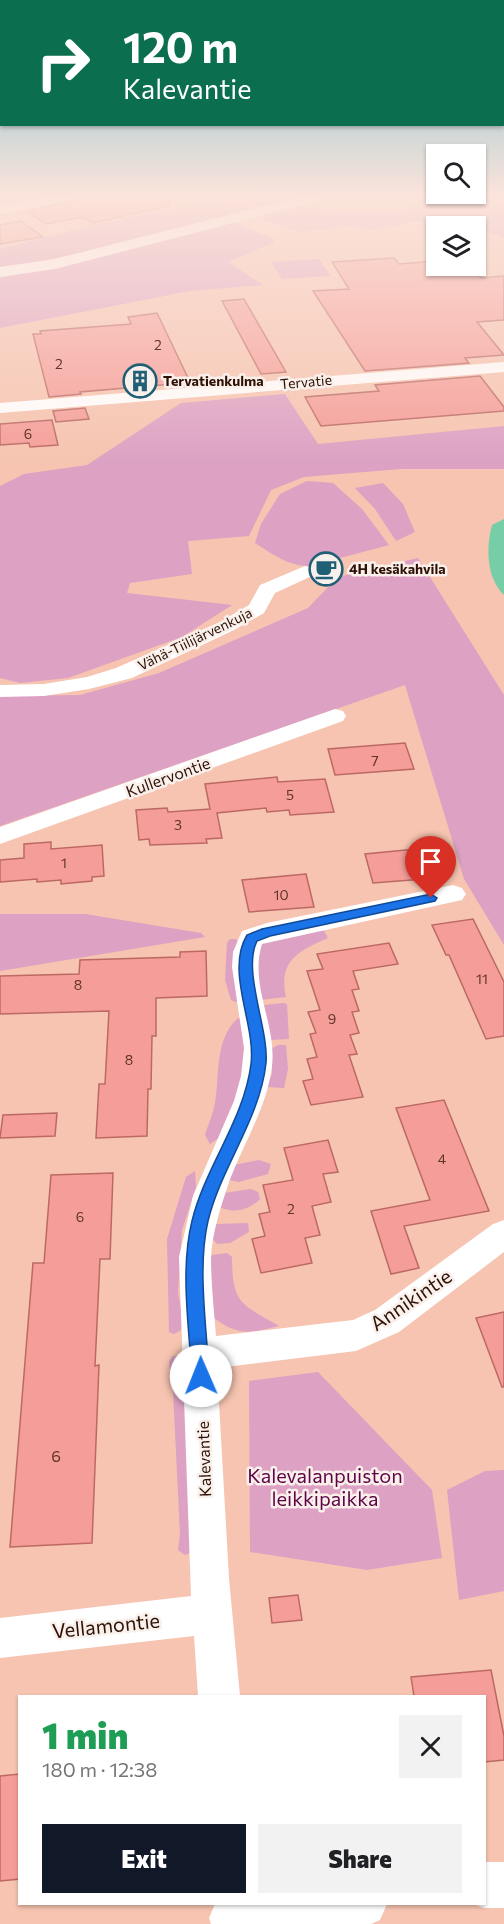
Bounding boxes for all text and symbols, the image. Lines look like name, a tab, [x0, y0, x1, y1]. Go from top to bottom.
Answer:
text: 120 m	[123, 20, 238, 72]
icon: right	[24, 24, 102, 102]
text: Kalevantie	[123, 72, 251, 105]
map controls	[426, 144, 486, 276]
button: search	[426, 144, 486, 204]
button: layers	[426, 216, 486, 276]
house number: 2	[154, 336, 162, 353]
house number: 2	[55, 355, 63, 372]
building icon: Tervatienkulma	[122, 363, 158, 399]
street label: Tervatie	[279, 371, 333, 392]
place label: Tervatienkulma	[163, 372, 264, 389]
house number: 6	[24, 425, 32, 442]
cafe icon: 4H kesäkahvila	[308, 551, 344, 587]
place label: 4H kesäkahvila	[349, 560, 446, 577]
street label: Vähä-Tiilijärvenkuja	[135, 604, 255, 674]
house number: 7	[371, 752, 379, 769]
street label: Kullervontie	[123, 753, 213, 801]
house number: 5	[286, 786, 294, 803]
house number: 3	[174, 816, 182, 833]
pin	[405, 836, 456, 898]
icon: arrive	[414, 845, 447, 878]
house number: 1	[61, 854, 67, 871]
house number: 10	[273, 886, 289, 903]
house number: 11	[476, 970, 488, 987]
house number: 8	[74, 976, 82, 993]
house number: 9	[328, 1010, 336, 1027]
house number: 8	[125, 1051, 133, 1068]
house number: 4	[438, 1150, 447, 1167]
house number: 2	[287, 1200, 295, 1217]
house number: 6	[76, 1208, 84, 1225]
street label: Annikintie	[365, 1263, 456, 1335]
position arrow	[169, 1344, 233, 1408]
street label: Kalevantie	[193, 1421, 214, 1497]
house number: 6	[51, 1446, 61, 1465]
park label: Kalevalanpuiston leikkipaikka	[247, 1463, 403, 1510]
street label: Vellamontie	[51, 1607, 161, 1643]
text: 1 min	[42, 1712, 128, 1756]
button: close	[399, 1715, 462, 1778]
text: 180 m · 12:38	[42, 1757, 157, 1781]
button: Exit	[42, 1824, 246, 1893]
button: Share	[258, 1824, 462, 1893]

